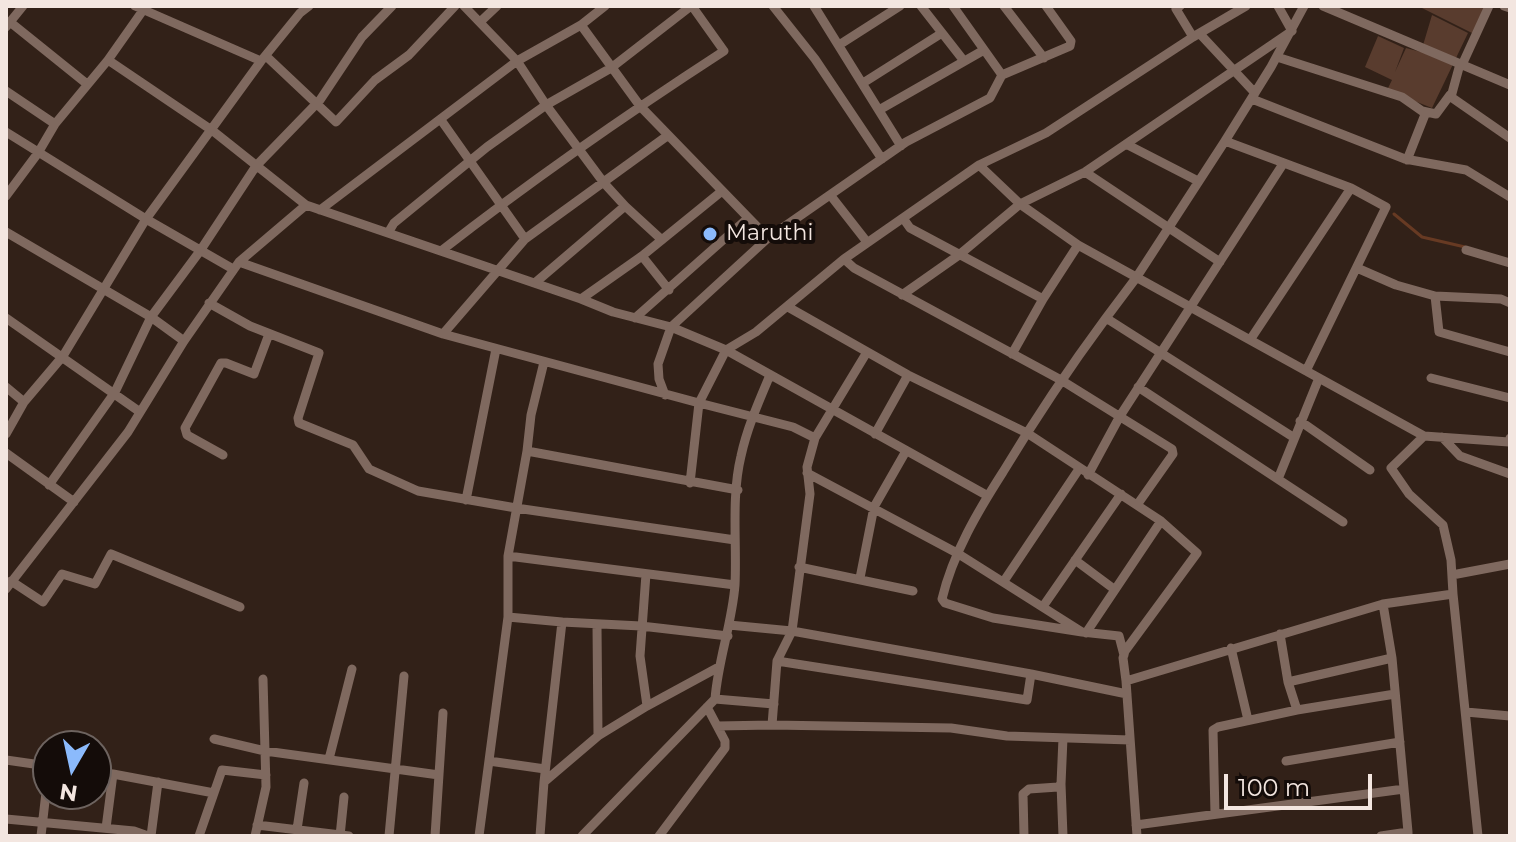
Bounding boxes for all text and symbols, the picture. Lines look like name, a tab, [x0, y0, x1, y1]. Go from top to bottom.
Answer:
place label: Maruthi	[726, 221, 813, 247]
marker: Maruthi	[701, 225, 719, 243]
north arrow	[32, 730, 112, 810]
scale bar	[1228, 758, 1376, 808]
text: 100 m	[1238, 773, 1310, 802]
text: N	[58, 777, 79, 807]

